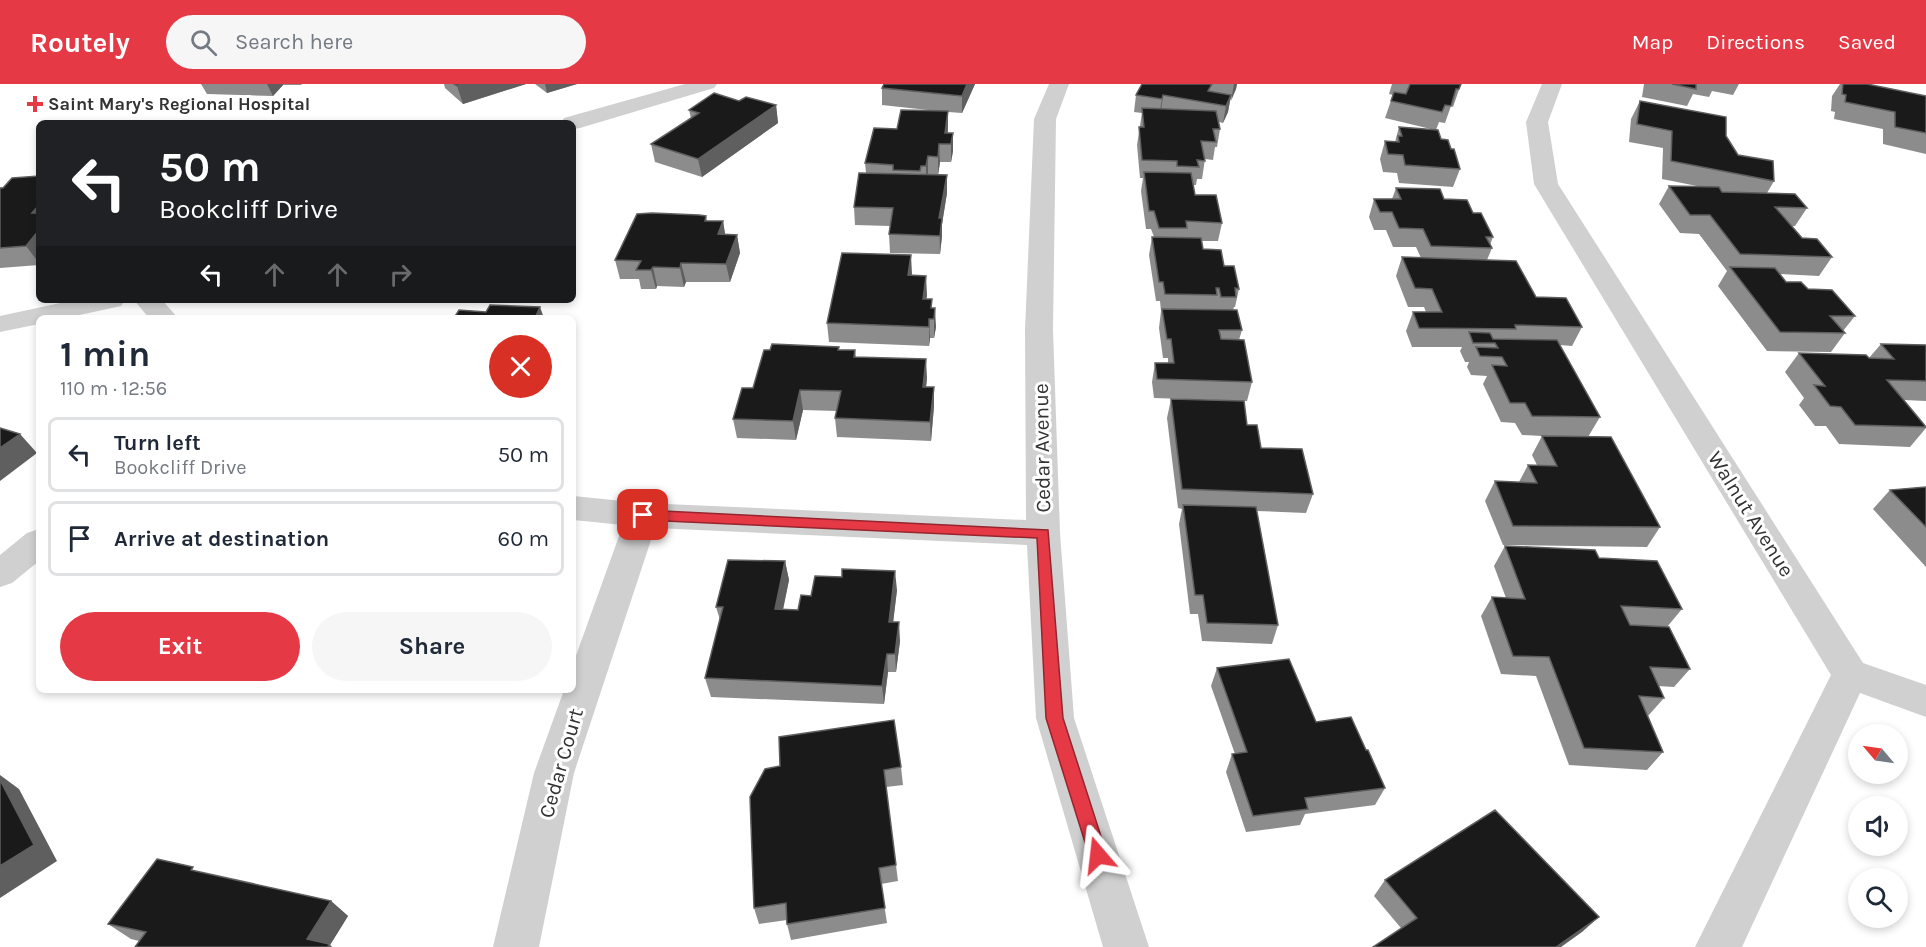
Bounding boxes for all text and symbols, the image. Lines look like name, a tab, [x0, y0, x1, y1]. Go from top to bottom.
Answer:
search box	[166, 15, 586, 69]
text: Routely	[30, 26, 130, 59]
icon: search	[187, 26, 220, 59]
text: Search here	[235, 29, 353, 55]
text: Map	[1632, 30, 1673, 54]
text: Directions	[1706, 30, 1805, 54]
text: Saved	[1838, 30, 1896, 54]
place label: Saint Mary's Regional Hospital	[48, 93, 310, 115]
marker: Saint Mary's Regional Hospital	[26, 95, 44, 113]
text: 50 m	[159, 142, 261, 192]
icon: left	[60, 144, 138, 222]
text: Bookcliff Drive	[159, 193, 338, 225]
icon: left	[195, 258, 228, 291]
icon: ahead	[258, 258, 291, 291]
icon: ahead	[321, 258, 354, 291]
icon: right	[384, 258, 417, 291]
text: 1 min	[60, 333, 150, 375]
button: close	[489, 335, 552, 398]
text: 110 m · 12:56	[60, 377, 167, 400]
street label: Cedar Avenue	[1029, 383, 1055, 513]
text: Turn left	[114, 430, 201, 456]
icon: left	[63, 438, 96, 471]
text: 50 m	[498, 442, 549, 468]
street label: Walnut Avenue	[1703, 447, 1799, 581]
text: Bookcliff Drive	[114, 456, 247, 479]
pin	[617, 489, 668, 540]
icon: arrive	[626, 498, 659, 531]
icon: arrive	[63, 522, 96, 555]
text: Arrive at destination	[114, 526, 329, 552]
text: 60 m	[498, 526, 549, 552]
button: Exit	[60, 612, 300, 681]
button: Share	[312, 612, 552, 681]
street label: Cedar Court	[534, 705, 588, 821]
north arrow	[1848, 724, 1908, 784]
map controls	[1848, 724, 1908, 928]
button: sound	[1848, 796, 1908, 856]
position arrow	[1066, 823, 1130, 887]
button: search	[1848, 868, 1908, 928]

